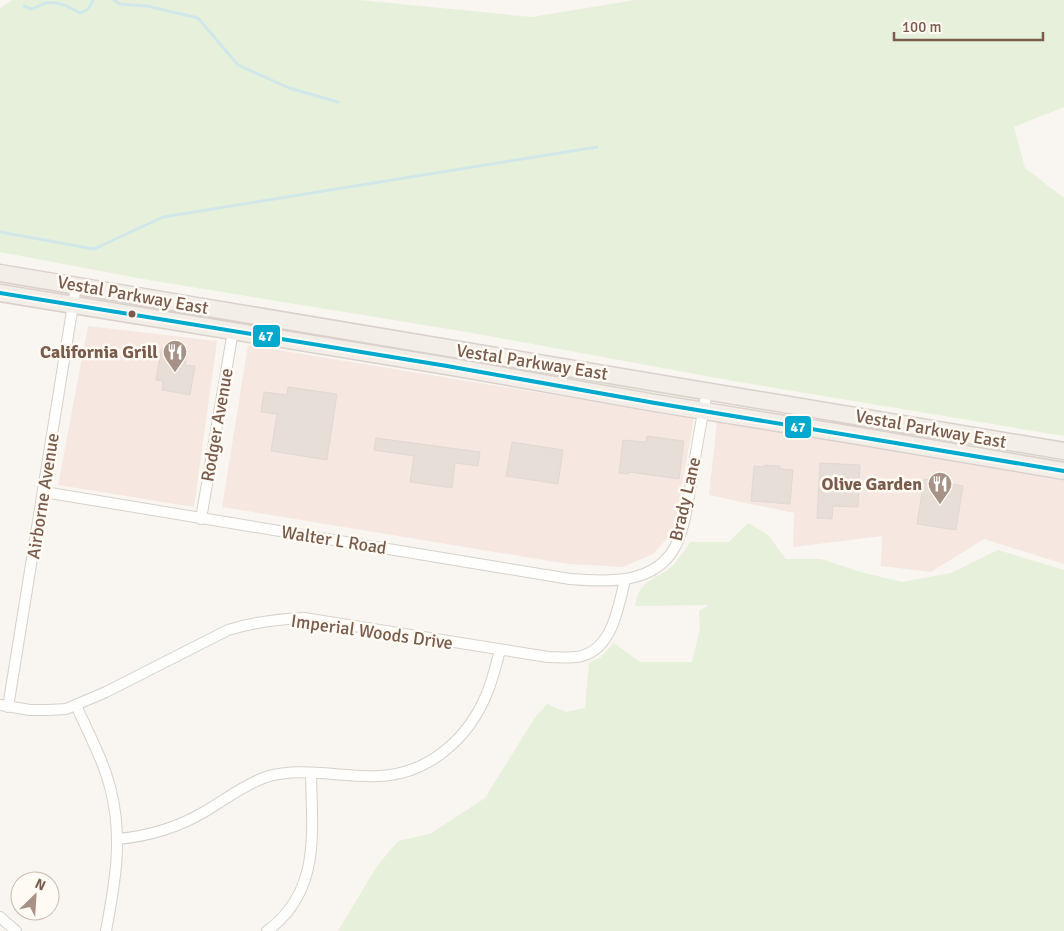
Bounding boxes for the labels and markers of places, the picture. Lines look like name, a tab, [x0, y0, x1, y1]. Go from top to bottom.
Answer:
unlabelled marker	[127, 309, 137, 319]
restaurant icon: California Grill	[162, 339, 188, 373]
place label: California Grill	[40, 341, 158, 363]
restaurant icon: Olive Garden	[927, 471, 953, 505]
place label: Olive Garden	[822, 473, 922, 495]

